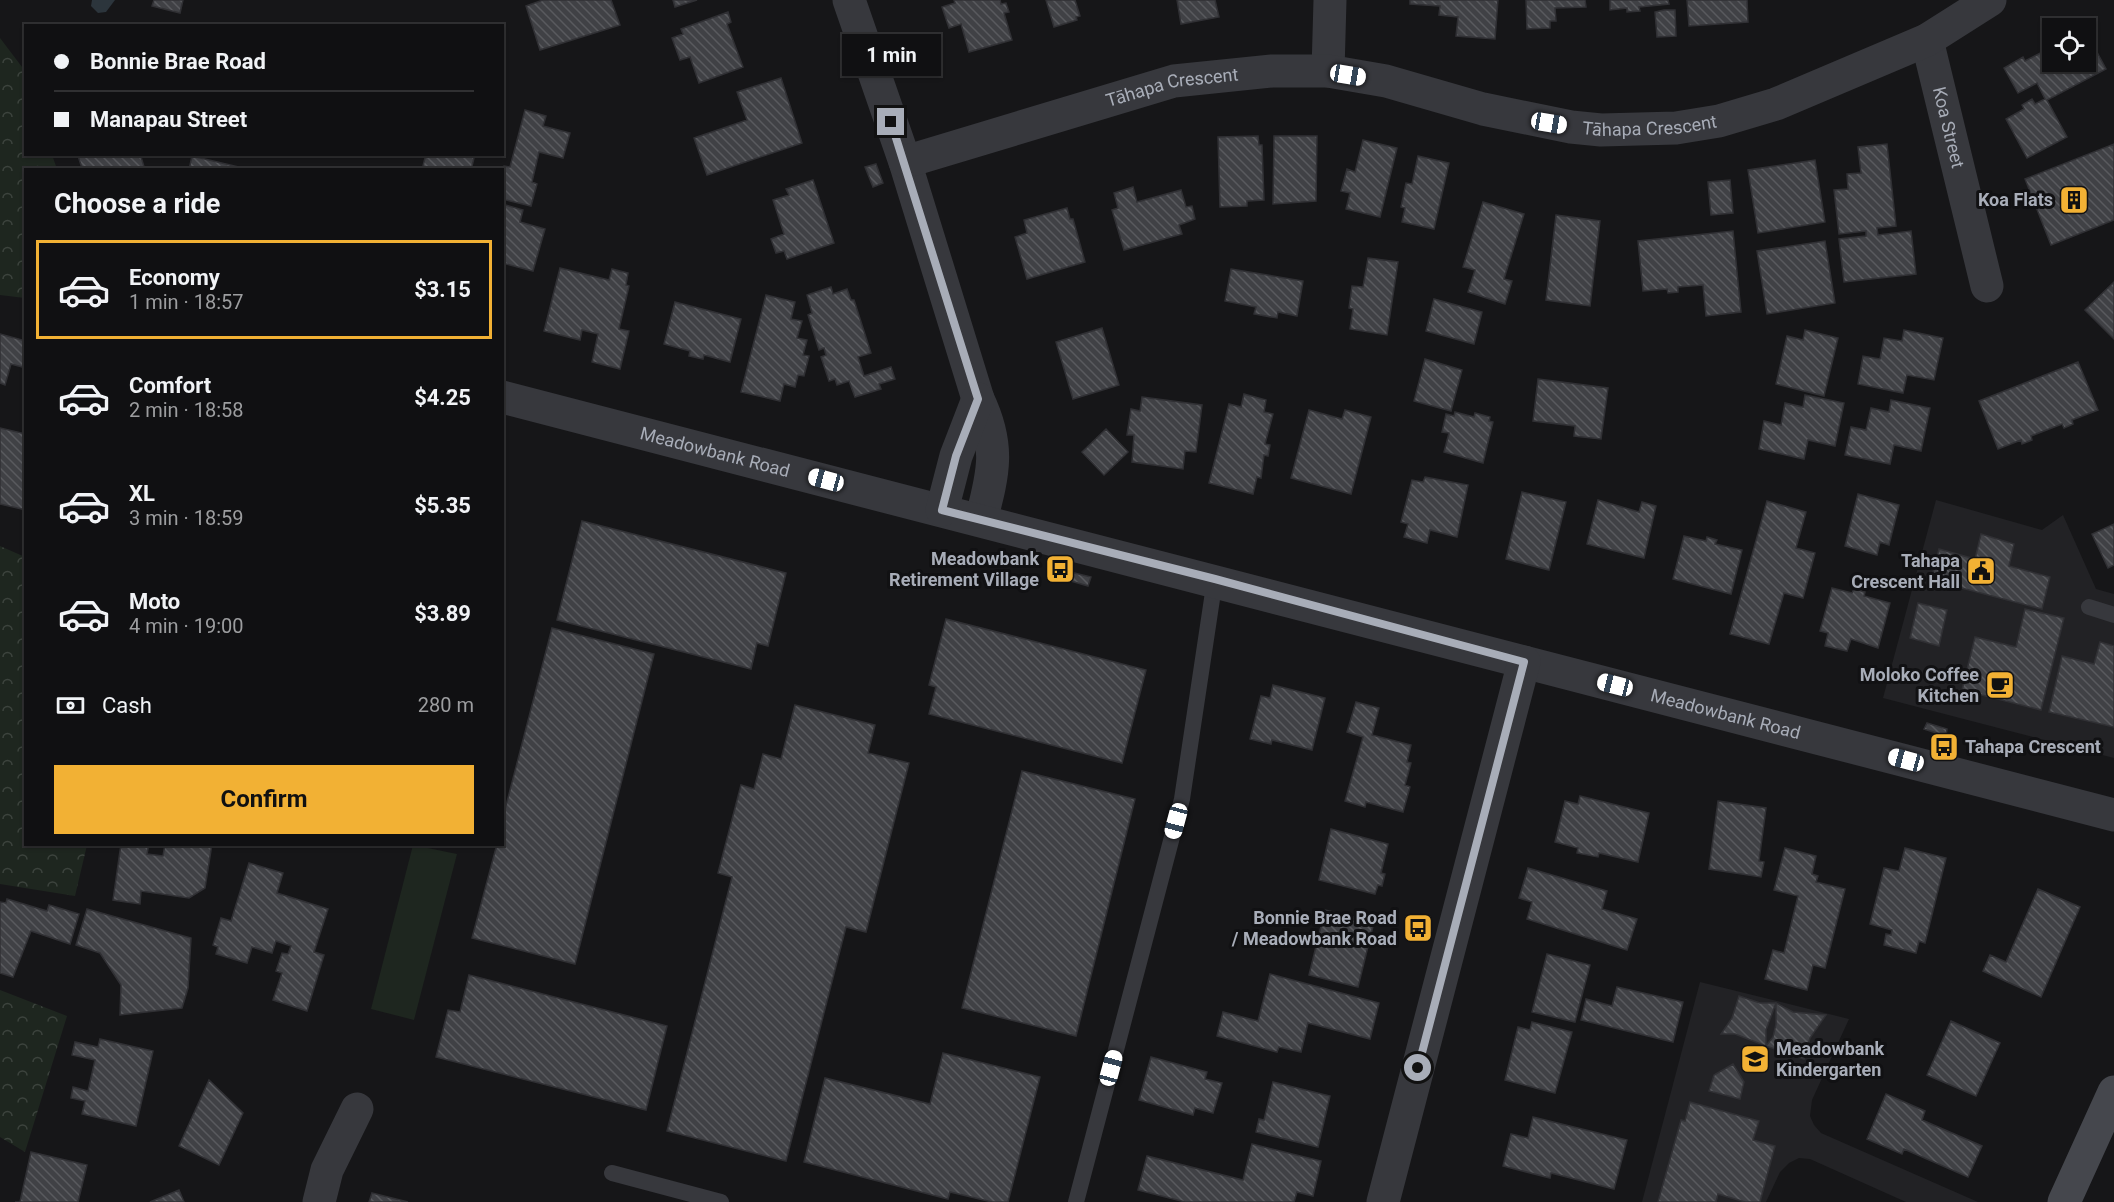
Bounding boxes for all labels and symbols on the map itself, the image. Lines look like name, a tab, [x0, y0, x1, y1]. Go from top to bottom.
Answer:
callout: 1 min	[842, 35, 940, 77]
street label: Tāhapa Crescent	[1103, 63, 1239, 111]
car	[1329, 63, 1367, 87]
street label: Koa Street	[1929, 84, 1969, 170]
route end	[877, 108, 904, 135]
car	[1530, 111, 1568, 135]
street label: Tāhapa Crescent	[1581, 111, 1718, 140]
building icon: Koa Flats	[2058, 184, 2090, 216]
place label: Koa Flats	[1978, 189, 2053, 210]
street label: Meadowbank Road	[638, 422, 792, 481]
car	[806, 467, 846, 493]
place label: Meadowbank Retirement Village	[889, 548, 1039, 590]
place label: Tahapa Crescent Hall	[1851, 550, 1960, 592]
bus stop icon: Meadowbank Retirement Village	[1044, 553, 1076, 585]
public building icon: Tahapa Crescent Hall	[1965, 555, 1997, 587]
place label: Moloko Coffee Kitchen	[1860, 664, 1979, 706]
cafe icon: Moloko Coffee Kitchen	[1984, 669, 2016, 701]
car	[1595, 672, 1635, 698]
street label: Meadowbank Road	[1649, 684, 1803, 743]
bus stop icon: Tahapa Crescent	[1928, 731, 1960, 763]
place label: Tahapa Crescent	[1965, 736, 2101, 757]
car	[1886, 747, 1926, 773]
car	[1163, 801, 1189, 841]
place label: Bonnie Brae Road / Meadowbank Road	[1231, 907, 1397, 949]
bus stop icon: Bonnie Brae Road / Meadowbank Road	[1402, 912, 1434, 944]
place label: Meadowbank Kindergarten	[1776, 1038, 1884, 1080]
school or university icon: Meadowbank Kindergarten	[1739, 1043, 1771, 1075]
car	[1098, 1048, 1124, 1088]
route start	[1404, 1054, 1431, 1081]

